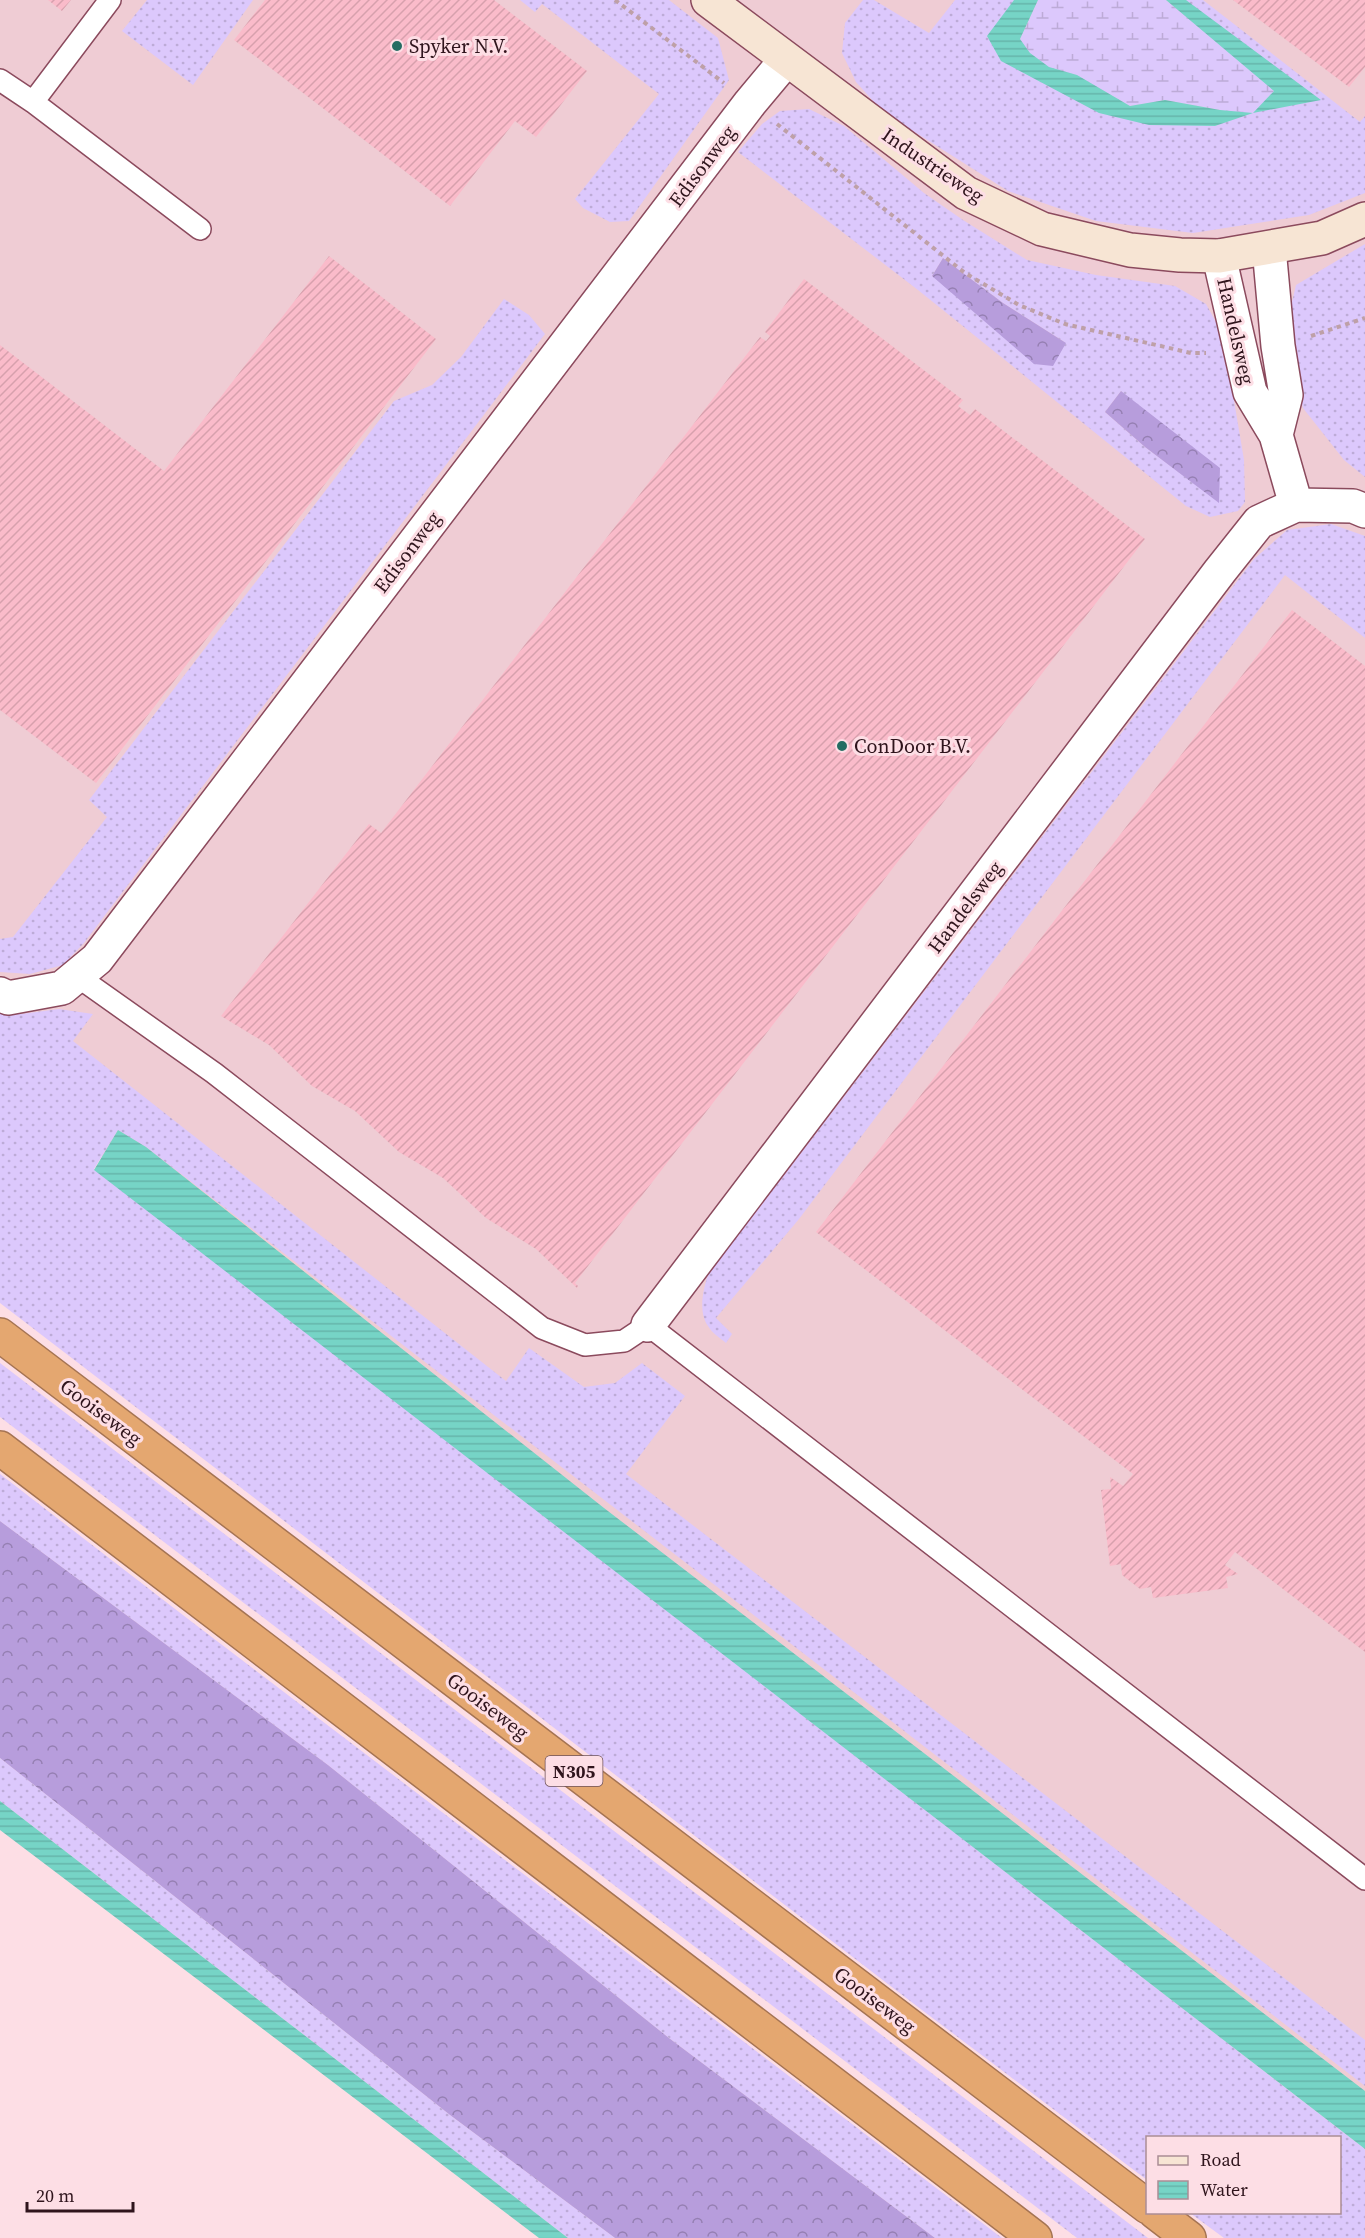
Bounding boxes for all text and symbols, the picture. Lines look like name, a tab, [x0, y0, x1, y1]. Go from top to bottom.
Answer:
place label: Spyker N.V.	[409, 32, 508, 60]
marker: Spyker N.V.	[390, 39, 404, 53]
street label: Edisonweg	[662, 119, 742, 213]
street label: Industrieweg	[877, 121, 989, 209]
street label: Handelsweg	[1210, 275, 1262, 387]
street label: Edisonweg	[367, 505, 447, 599]
place label: ConDoor B.V.	[854, 732, 971, 760]
marker: ConDoor B.V.	[835, 739, 849, 753]
street label: Handelsweg	[921, 855, 1009, 959]
street label: Gooiseweg	[54, 1372, 148, 1452]
street label: Gooiseweg	[441, 1666, 535, 1746]
road number: N305	[546, 1756, 602, 1786]
street label: Gooiseweg	[828, 1960, 922, 2040]
legend	[1146, 2136, 1341, 2214]
text: Road	[1200, 2147, 1241, 2172]
scale bar	[27, 2175, 134, 2213]
text: Water	[1200, 2177, 1248, 2202]
text: 20 m	[36, 2183, 74, 2208]

